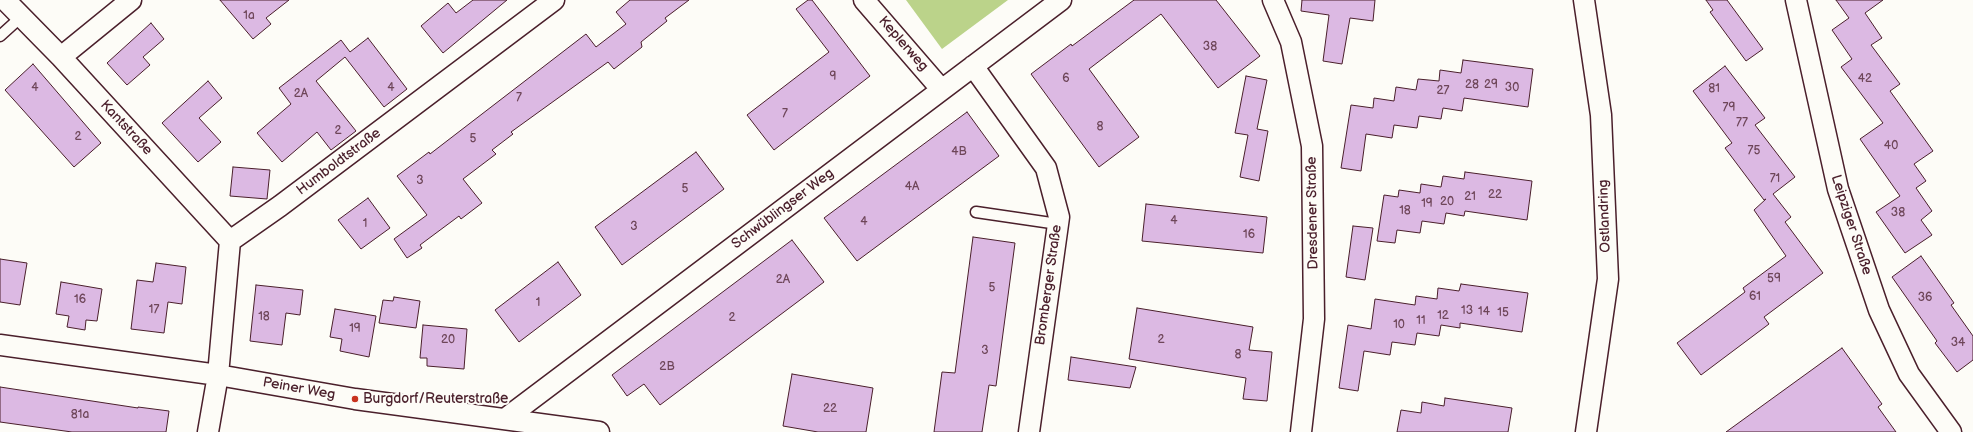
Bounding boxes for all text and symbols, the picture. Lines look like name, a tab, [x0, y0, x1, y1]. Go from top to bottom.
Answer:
house number: 1a	[243, 9, 255, 23]
street label: Keplerweg	[875, 13, 931, 75]
house number: 38	[1203, 40, 1217, 54]
house number: 9	[830, 70, 836, 84]
house number: 6	[1062, 72, 1070, 86]
house number: 42	[1858, 72, 1872, 86]
house number: 28	[1465, 78, 1479, 92]
house number: 29	[1484, 78, 1498, 92]
house number: 4	[31, 81, 39, 95]
house number: 4	[387, 81, 395, 95]
house number: 30	[1505, 81, 1519, 95]
house number: 81	[1708, 82, 1720, 96]
house number: 27	[1437, 84, 1449, 98]
house number: 2A	[294, 87, 308, 101]
house number: 7	[516, 91, 522, 105]
street label: Kantstraße	[96, 97, 156, 159]
house number: 79	[1723, 101, 1735, 115]
house number: 7	[782, 107, 788, 121]
house number: 77	[1736, 116, 1748, 130]
house number: 8	[1097, 120, 1103, 134]
house number: 2	[334, 124, 342, 138]
street label: Humboldtstraße	[294, 125, 384, 199]
house number: 2	[74, 130, 82, 144]
house number: 5	[470, 132, 476, 146]
house number: 40	[1884, 139, 1898, 153]
house number: 75	[1748, 144, 1760, 158]
house number: 4B	[951, 145, 967, 159]
street label: Dresdener Straße	[1304, 156, 1322, 270]
street label: Schwüblingser Weg	[729, 165, 837, 253]
house number: 71	[1770, 172, 1780, 186]
street label: Leipziger Straße	[1827, 173, 1875, 277]
house number: 3	[416, 174, 424, 188]
street label: Ostlandring	[1595, 179, 1615, 253]
house number: 4A	[905, 180, 919, 194]
house number: 5	[682, 182, 688, 196]
house number: 22	[1488, 188, 1502, 202]
house number: 21	[1464, 190, 1476, 204]
house number: 20	[1440, 195, 1454, 209]
house number: 19	[1421, 197, 1433, 211]
house number: 18	[1399, 204, 1411, 218]
house number: 38	[1891, 206, 1905, 220]
house number: 4	[1170, 214, 1178, 228]
house number: 4	[860, 215, 868, 229]
house number: 1	[363, 217, 367, 231]
house number: 3	[630, 220, 638, 234]
street label: Bromberger Straße	[1032, 224, 1066, 346]
house number: 16	[1243, 228, 1255, 242]
house number: 59	[1767, 272, 1781, 286]
house number: 2A	[776, 273, 790, 287]
house number: 5	[989, 281, 995, 295]
house number: 61	[1749, 290, 1761, 304]
house number: 36	[1918, 291, 1932, 305]
house number: 16	[74, 293, 86, 307]
house number: 1	[536, 296, 540, 310]
house number: 17	[149, 303, 159, 317]
house number: 13	[1461, 304, 1473, 318]
house number: 14	[1478, 305, 1490, 319]
house number: 15	[1497, 306, 1509, 320]
house number: 12	[1437, 309, 1449, 323]
house number: 18	[258, 310, 270, 324]
house number: 2	[728, 311, 736, 325]
house number: 11	[1416, 314, 1426, 328]
house number: 10	[1393, 318, 1405, 332]
house number: 19	[349, 322, 361, 336]
house number: 20	[441, 333, 455, 347]
house number: 2	[1157, 333, 1165, 347]
house number: 34	[1951, 336, 1965, 350]
house number: 3	[981, 344, 989, 358]
house number: 8	[1235, 348, 1241, 362]
house number: 2B	[659, 360, 675, 374]
street label: Peiner Weg	[261, 374, 337, 404]
place label: Burgdorf/Reuterstraße	[363, 391, 508, 407]
marker: Burgdorf/Reuterstraße	[350, 394, 360, 404]
house number: 22	[823, 402, 837, 416]
house number: 81a	[71, 408, 89, 422]

